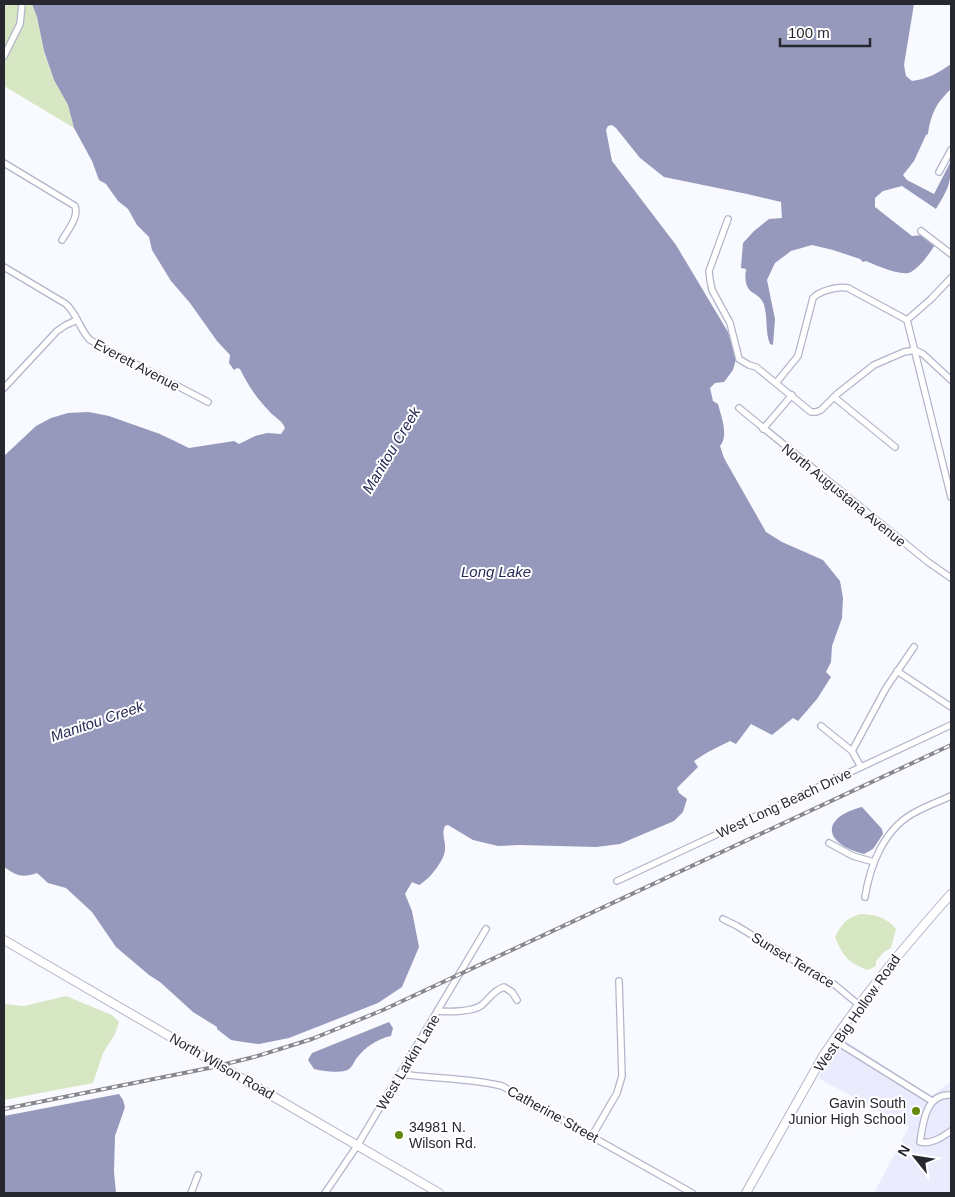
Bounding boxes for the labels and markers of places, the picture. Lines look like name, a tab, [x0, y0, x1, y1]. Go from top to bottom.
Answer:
place label: Gavin South Junior High School	[788, 1095, 906, 1127]
marker: Gavin South Junior High School	[910, 1105, 922, 1117]
place label: 34981 N. Wilson Rd.	[409, 1119, 477, 1151]
marker: 34981 N. Wilson Rd.	[393, 1129, 405, 1141]

